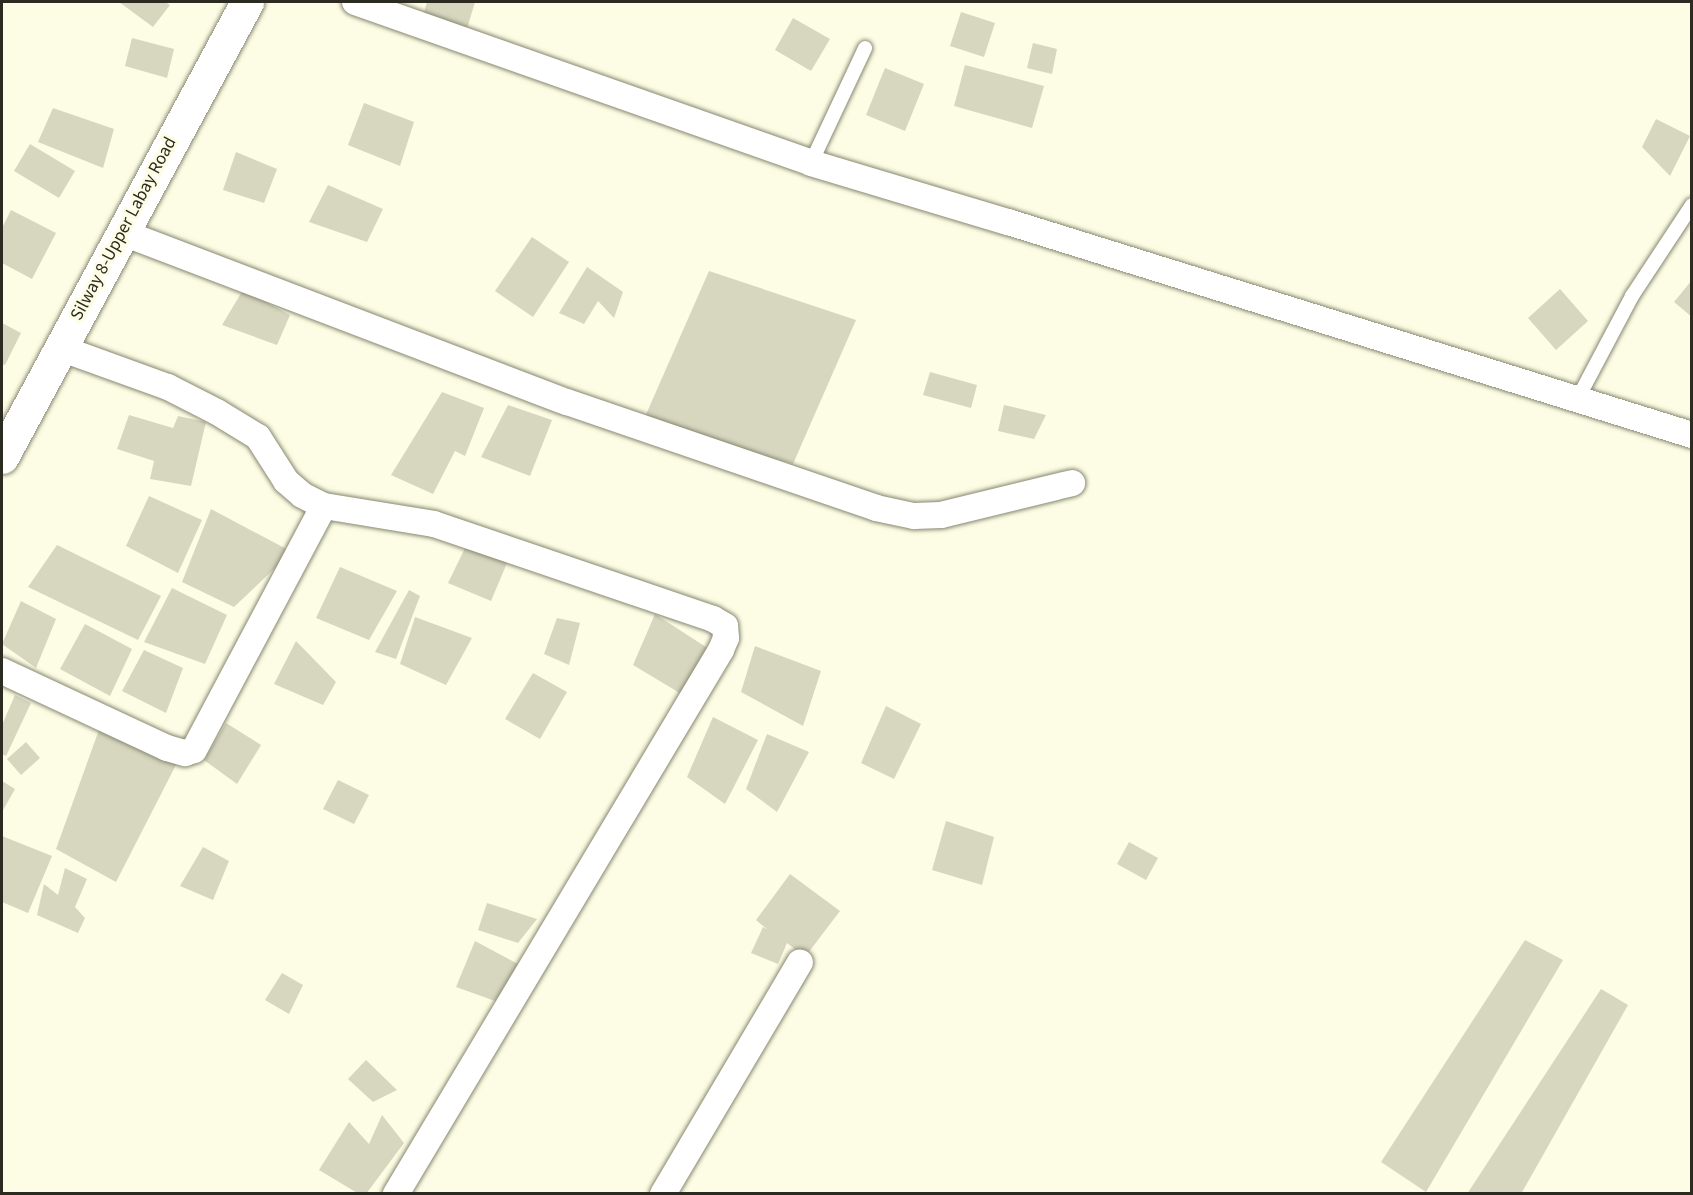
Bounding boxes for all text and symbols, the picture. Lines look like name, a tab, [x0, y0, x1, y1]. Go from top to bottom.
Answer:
street label: Silway 8-Upper Labay Road	[66, 134, 182, 324]

